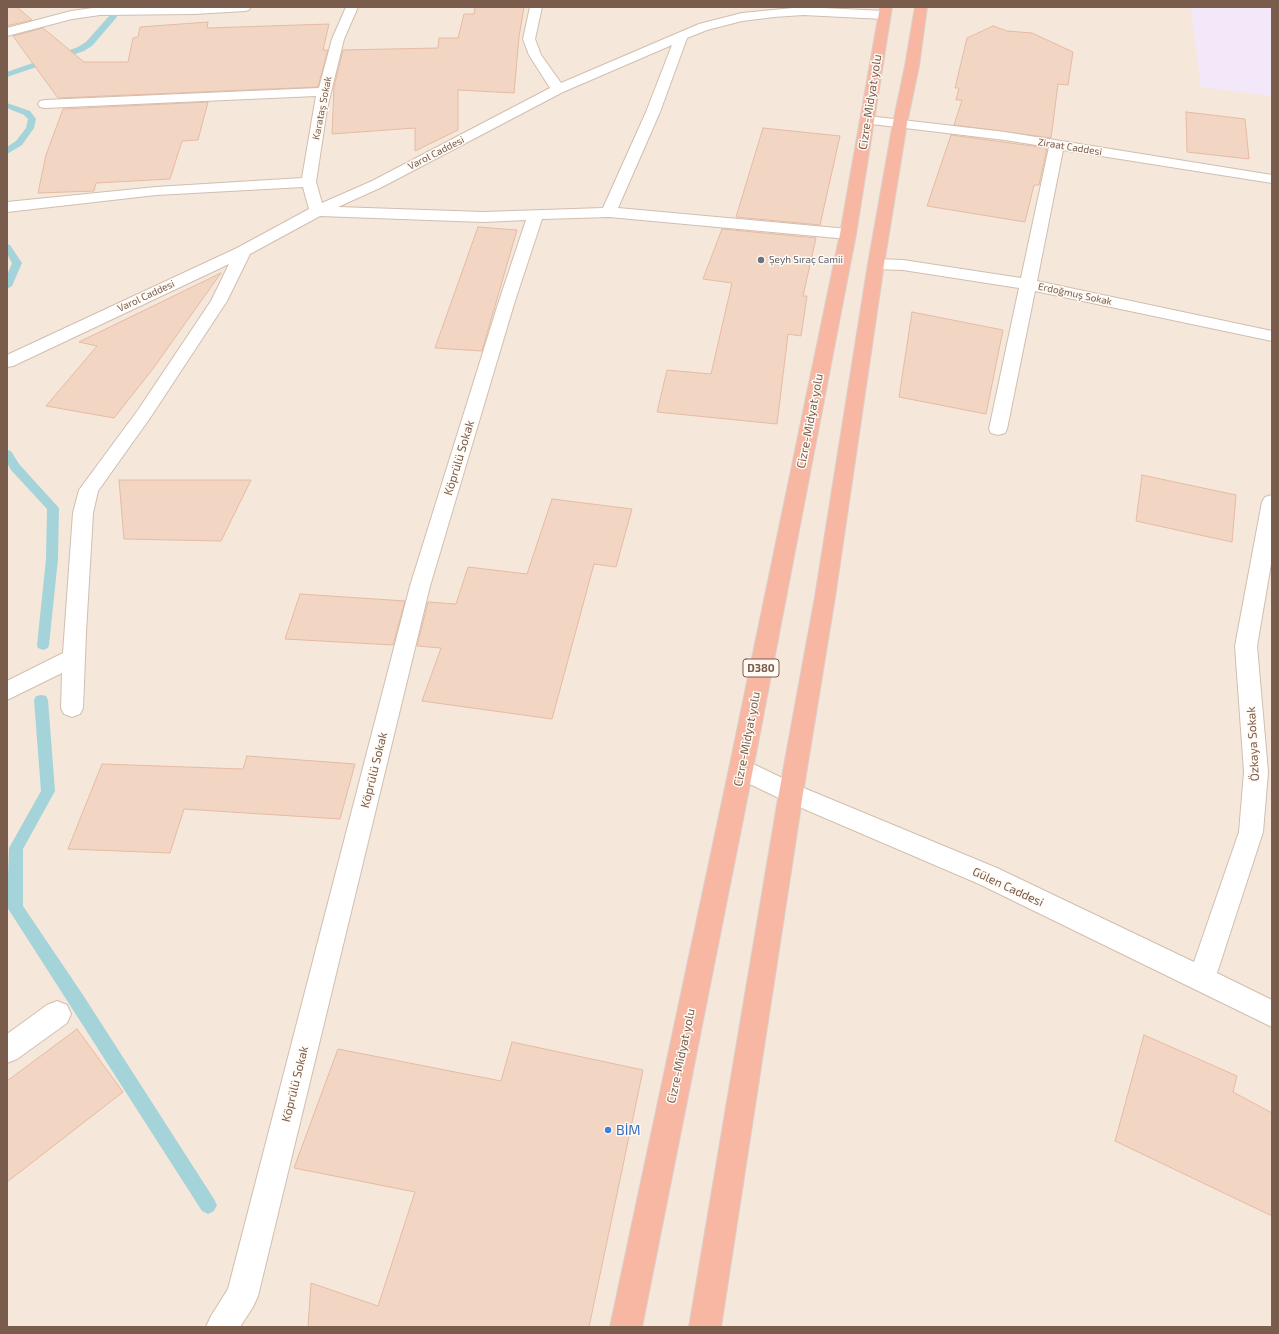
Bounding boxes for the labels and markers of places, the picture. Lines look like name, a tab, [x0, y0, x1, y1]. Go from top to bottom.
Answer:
place label: Şeyh Sıraç Camii	[769, 254, 843, 266]
marker: Şeyh Sıraç Camii	[756, 255, 766, 265]
place label: BİM	[616, 1122, 641, 1138]
marker: BİM	[603, 1125, 613, 1135]

